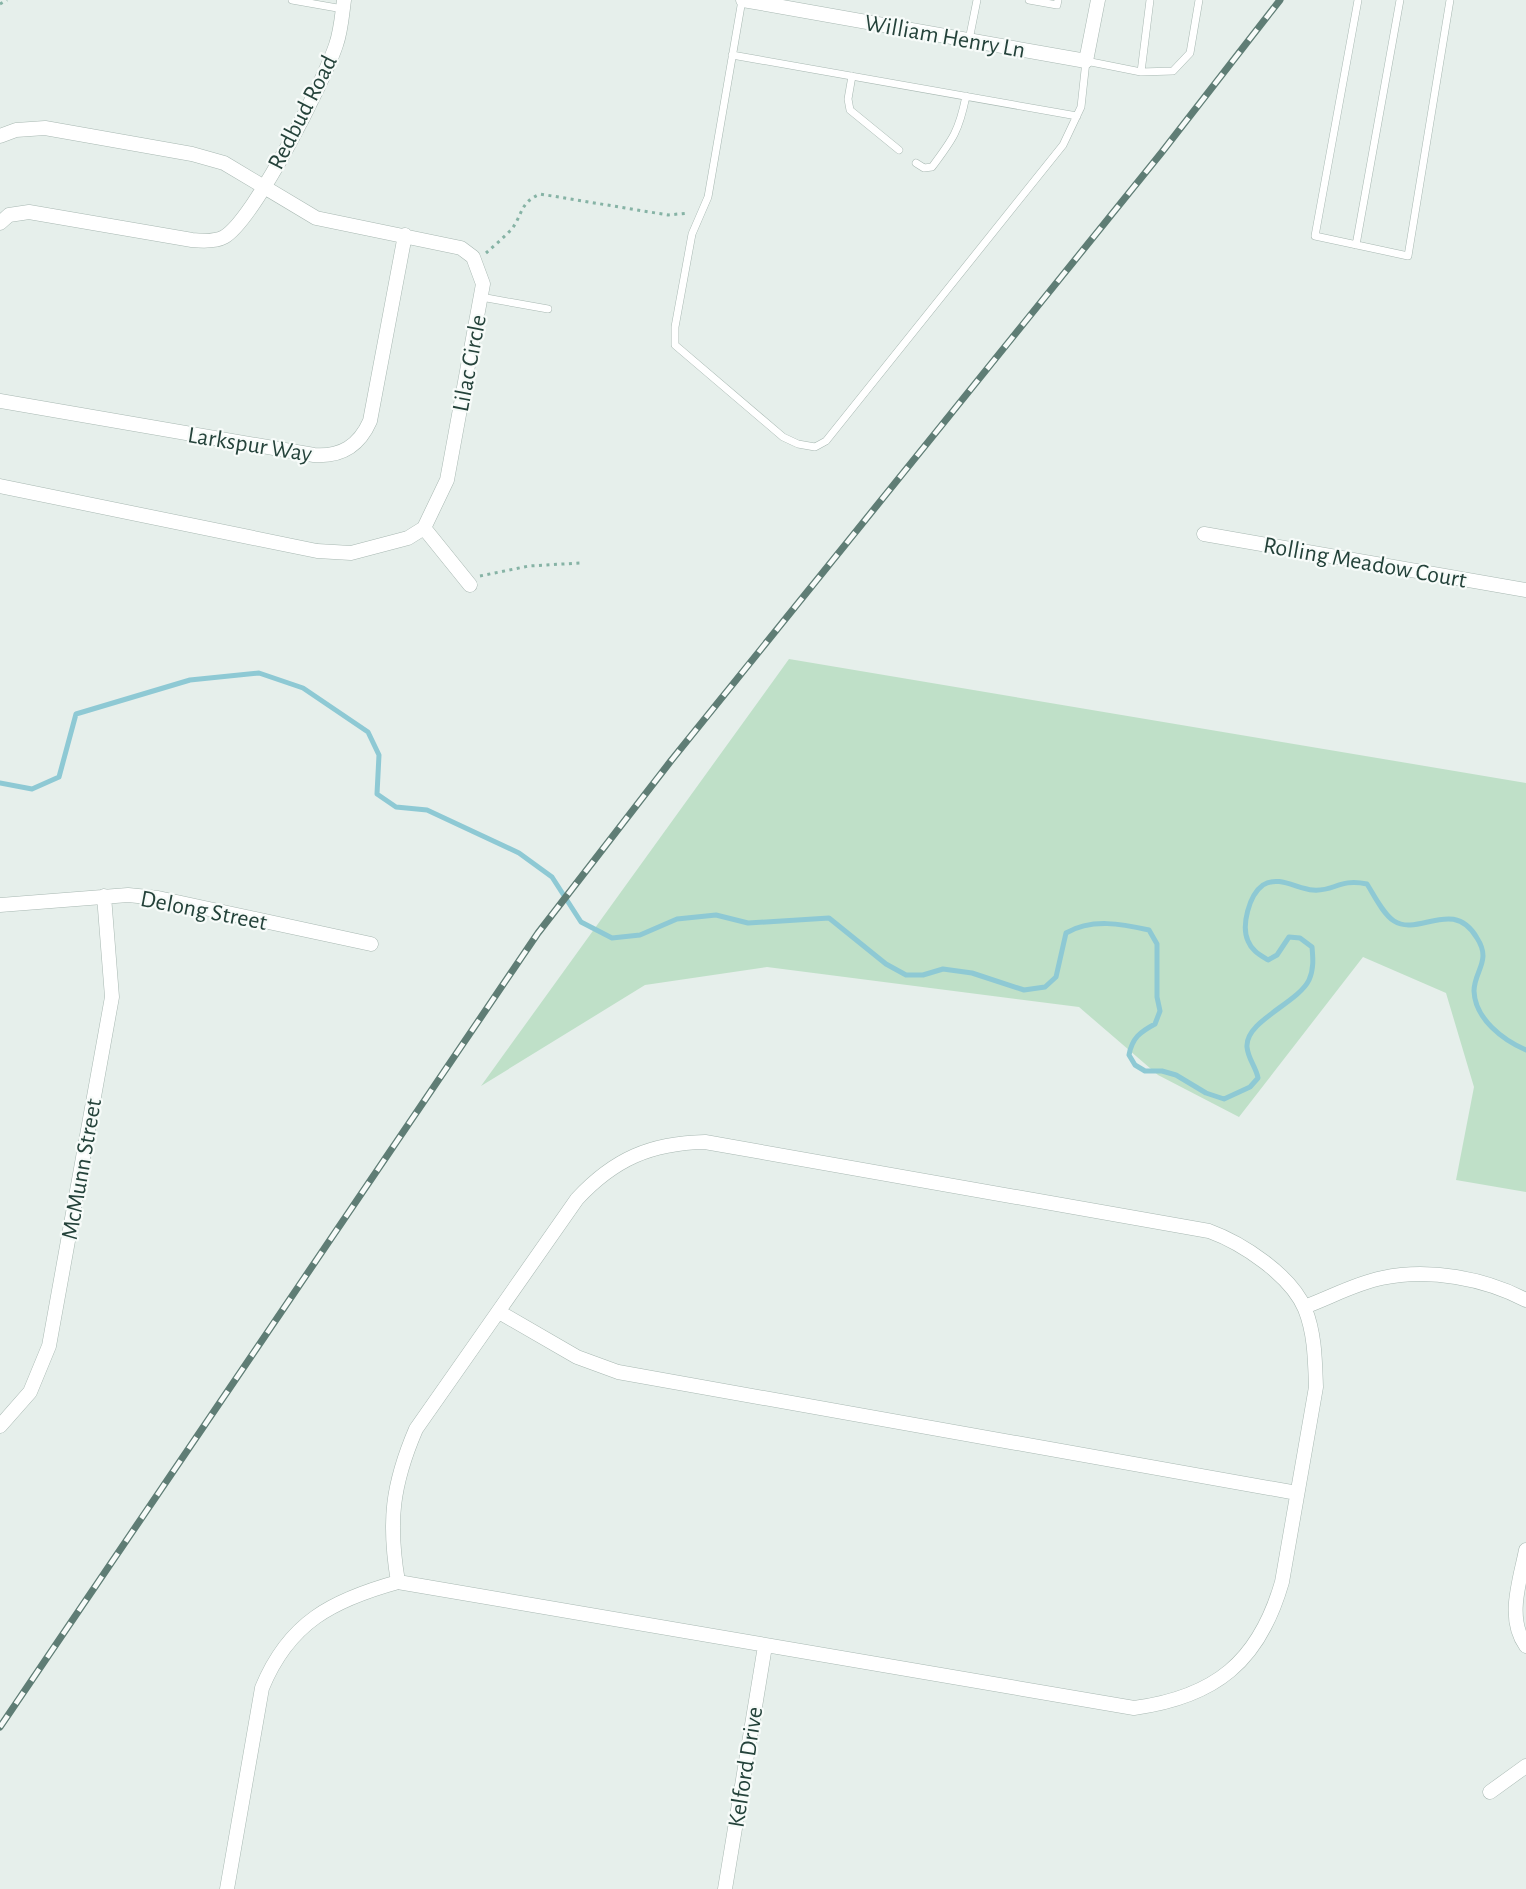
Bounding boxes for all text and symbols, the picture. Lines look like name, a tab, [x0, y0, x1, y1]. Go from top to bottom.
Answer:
street label: William Henry Ln	[863, 11, 1027, 63]
street label: Redbud Road	[264, 51, 342, 173]
street label: Lilac Circle	[449, 313, 491, 414]
street label: Larkspur Way	[186, 423, 314, 467]
street label: Rolling Meadow Court	[1261, 533, 1469, 593]
street label: Delong Street	[138, 887, 270, 935]
street label: McMunn Street	[58, 1096, 106, 1242]
street label: Kelford Drive	[725, 1705, 767, 1829]

